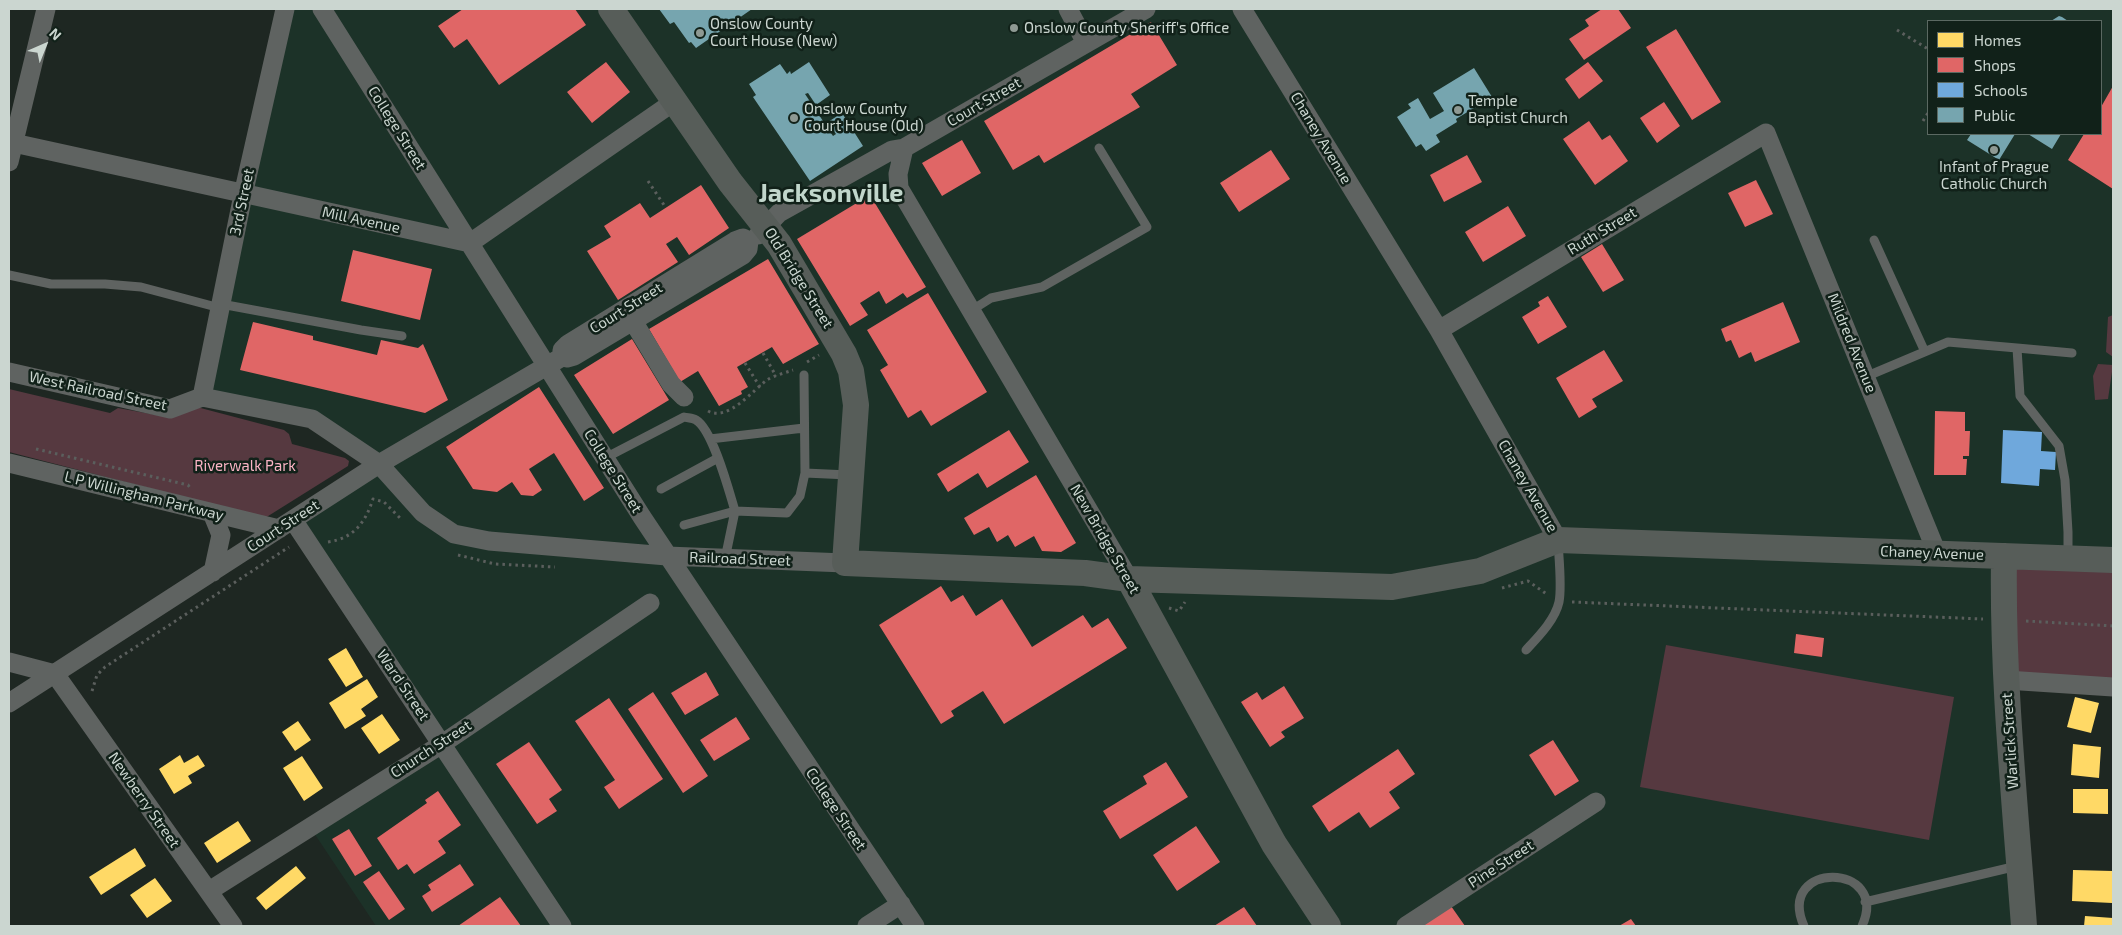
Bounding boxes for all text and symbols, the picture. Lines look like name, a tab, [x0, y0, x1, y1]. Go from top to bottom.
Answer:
place label: Onslow County Court House (New)	[710, 15, 837, 50]
place label: Onslow County Sheriff's Office	[1024, 19, 1229, 37]
north arrow	[20, 20, 70, 70]
legend	[1927, 20, 2102, 135]
marker: Onslow County Sheriff's Office	[1008, 22, 1020, 34]
text: N	[46, 24, 65, 43]
marker: Onslow County Court House (New)	[694, 27, 706, 39]
text: Homes	[1974, 31, 2021, 49]
text: Shops	[1974, 56, 2016, 74]
street label: Court Street	[944, 74, 1024, 130]
text: Schools	[1974, 81, 2028, 99]
street label: College Street	[364, 83, 430, 173]
street label: Chaney Avenue	[1287, 89, 1355, 187]
place label: Temple Baptist Church	[1468, 92, 1568, 127]
place label: Onslow County Court House (Old)	[804, 100, 924, 135]
marker: Temple Baptist Church	[1452, 104, 1464, 116]
text: Public	[1974, 106, 2015, 124]
marker: Onslow County Court House (Old)	[788, 112, 800, 124]
marker: Infant of Prague Catholic Church	[1988, 144, 2000, 156]
place label: Infant of Prague Catholic Church	[1939, 158, 2049, 193]
street label: 3rd Street	[226, 167, 258, 237]
district label: Jacksonville	[759, 179, 903, 209]
street label: Mill Avenue	[320, 203, 402, 237]
street label: Ruth Street	[1564, 203, 1640, 259]
street label: Old Bridge Street	[761, 224, 837, 332]
street label: Court Street	[586, 279, 666, 337]
street label: Mildred Avenue	[1824, 290, 1880, 396]
street label: West Railroad Street	[27, 368, 169, 414]
street label: College Street	[580, 426, 646, 516]
street label: Chaney Avenue	[1494, 437, 1562, 535]
park label: Riverwalk Park	[194, 457, 296, 475]
street label: L P Willingham Parkway	[63, 467, 225, 525]
street label: New Bridge Street	[1066, 481, 1144, 597]
street label: Court Street	[244, 496, 322, 556]
street label: Chaney Avenue	[1880, 542, 1984, 564]
street label: Railroad Street	[689, 548, 791, 570]
street label: Ward Street	[373, 646, 433, 724]
street label: Warlick Street	[1998, 692, 2022, 790]
street label: Church Street	[387, 716, 475, 782]
street label: Newberry Street	[104, 749, 184, 851]
street label: College Street	[802, 764, 870, 854]
street label: Pine Street	[1465, 836, 1537, 892]

